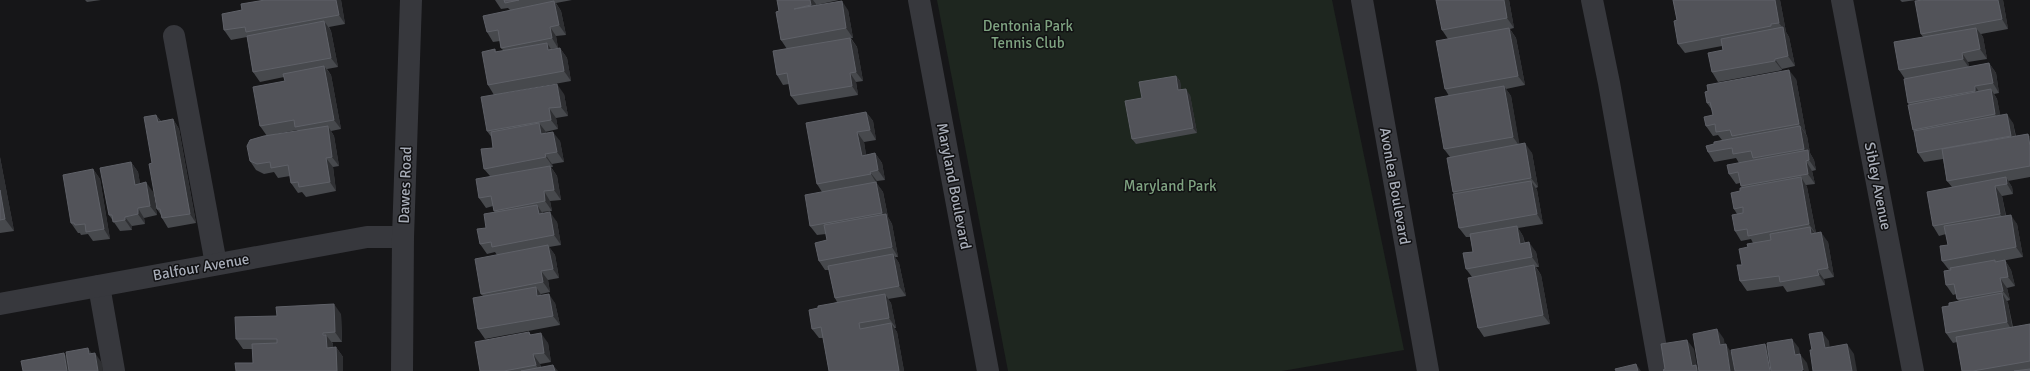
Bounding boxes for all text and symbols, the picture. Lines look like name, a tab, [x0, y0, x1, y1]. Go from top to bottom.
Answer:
park label: Dentonia Park Tennis Club	[983, 17, 1074, 52]
street label: Maryland Boulevard	[933, 121, 975, 251]
street label: Avonlea Boulevard	[1376, 126, 1414, 246]
street label: Sibley Avenue	[1861, 141, 1895, 231]
street label: Dawes Road	[395, 146, 415, 224]
park label: Maryland Park	[1124, 177, 1217, 195]
street label: Balfour Avenue	[151, 250, 251, 284]

